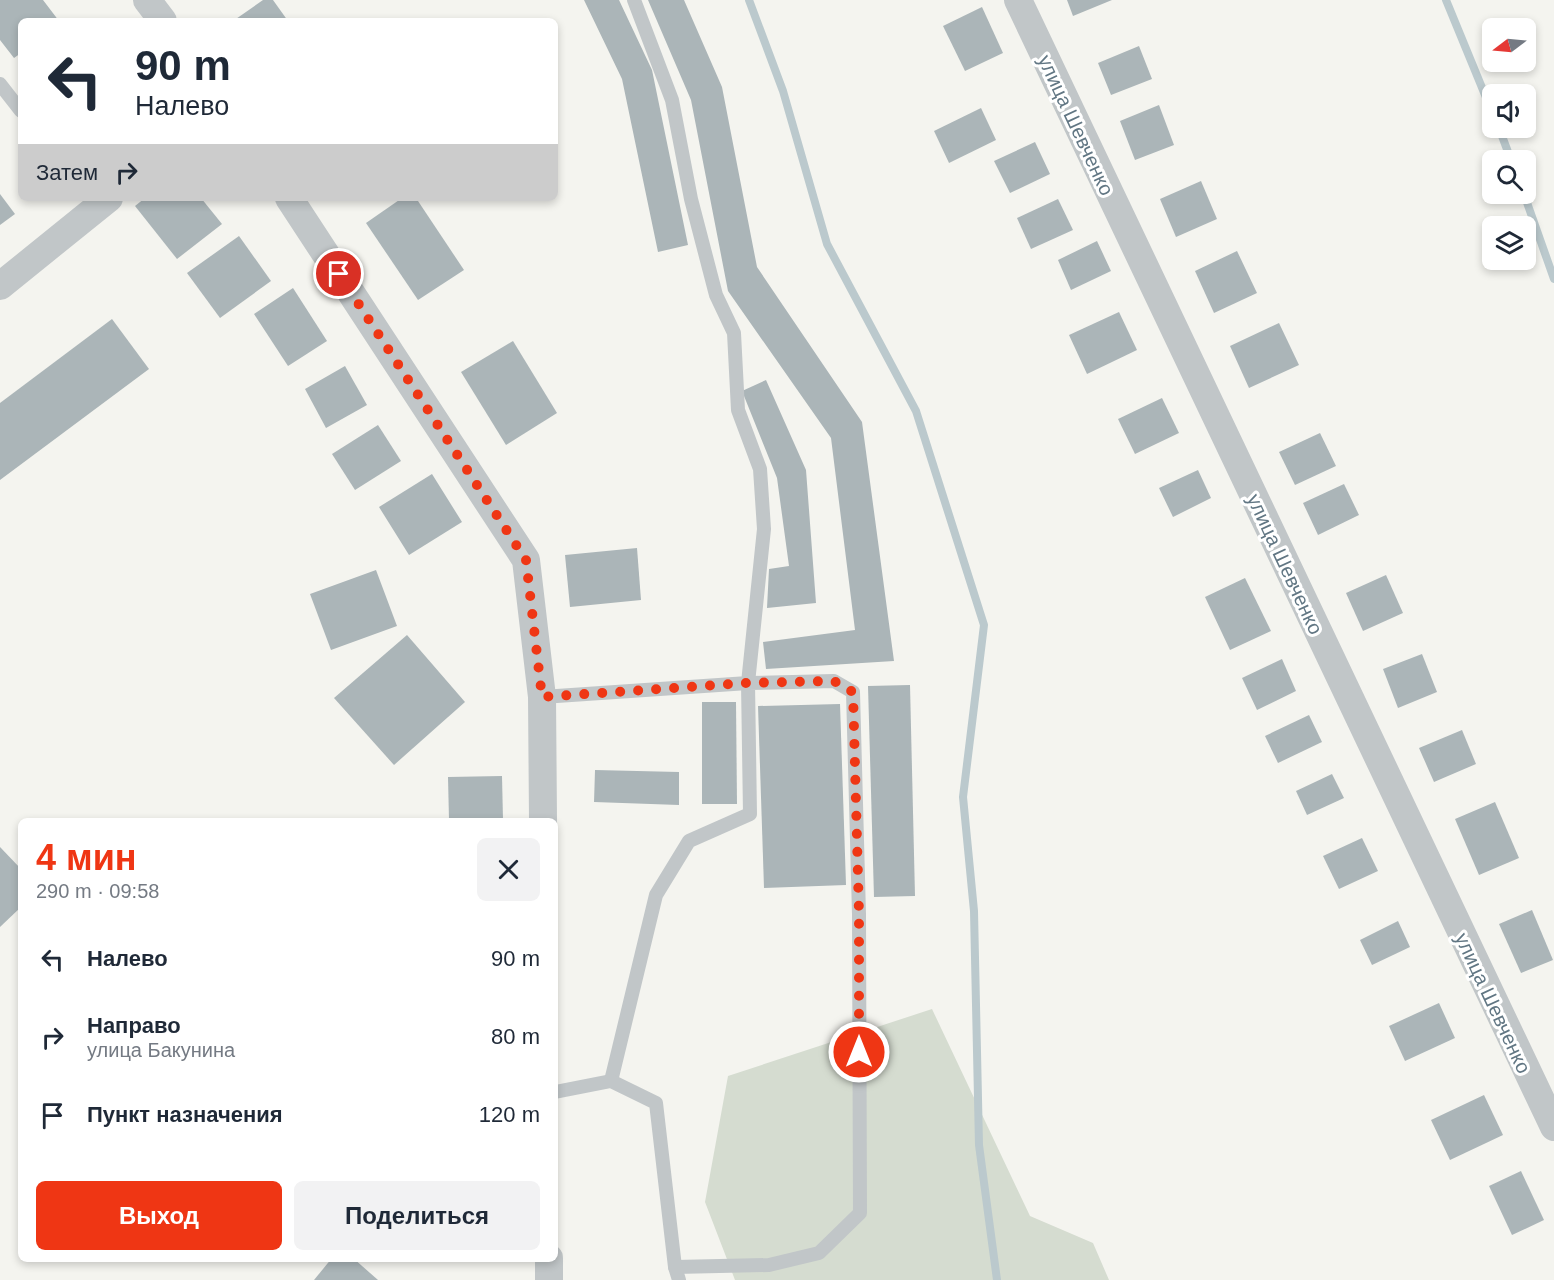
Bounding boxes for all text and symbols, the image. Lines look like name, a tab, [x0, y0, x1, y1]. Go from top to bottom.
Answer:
north arrow	[1482, 18, 1536, 72]
map controls	[1482, 18, 1536, 270]
icon: left	[36, 42, 114, 120]
text: 90 m	[135, 42, 231, 89]
street label: улица Шевченко	[1034, 51, 1118, 199]
button: sound	[1482, 84, 1536, 138]
text: Налево	[135, 91, 229, 121]
button: search	[1482, 150, 1536, 204]
icon: right	[110, 156, 143, 189]
text: Затем	[36, 160, 98, 185]
button: layers	[1482, 216, 1536, 270]
pin	[313, 248, 364, 299]
icon: arrive	[322, 257, 355, 290]
street label: улица Шевченко	[1243, 490, 1327, 638]
text: 4 мин	[36, 837, 137, 878]
button: close	[477, 838, 540, 901]
text: 290 m · 09:58	[36, 880, 159, 902]
street label: улица Шевченко	[1451, 929, 1535, 1077]
icon: left	[36, 943, 69, 976]
text: Налево	[87, 946, 168, 971]
text: 90 m	[491, 946, 540, 971]
text: Направо	[87, 1013, 181, 1038]
position arrow	[827, 1020, 891, 1084]
icon: right	[36, 1021, 69, 1054]
text: 80 m	[491, 1024, 540, 1049]
text: улица Бакунина	[87, 1039, 235, 1061]
icon: arrive	[36, 1099, 69, 1132]
text: Пункт назначения	[87, 1102, 283, 1127]
text: 120 m	[479, 1102, 540, 1127]
button: Выход	[36, 1181, 282, 1250]
button: Поделиться	[294, 1181, 540, 1250]

